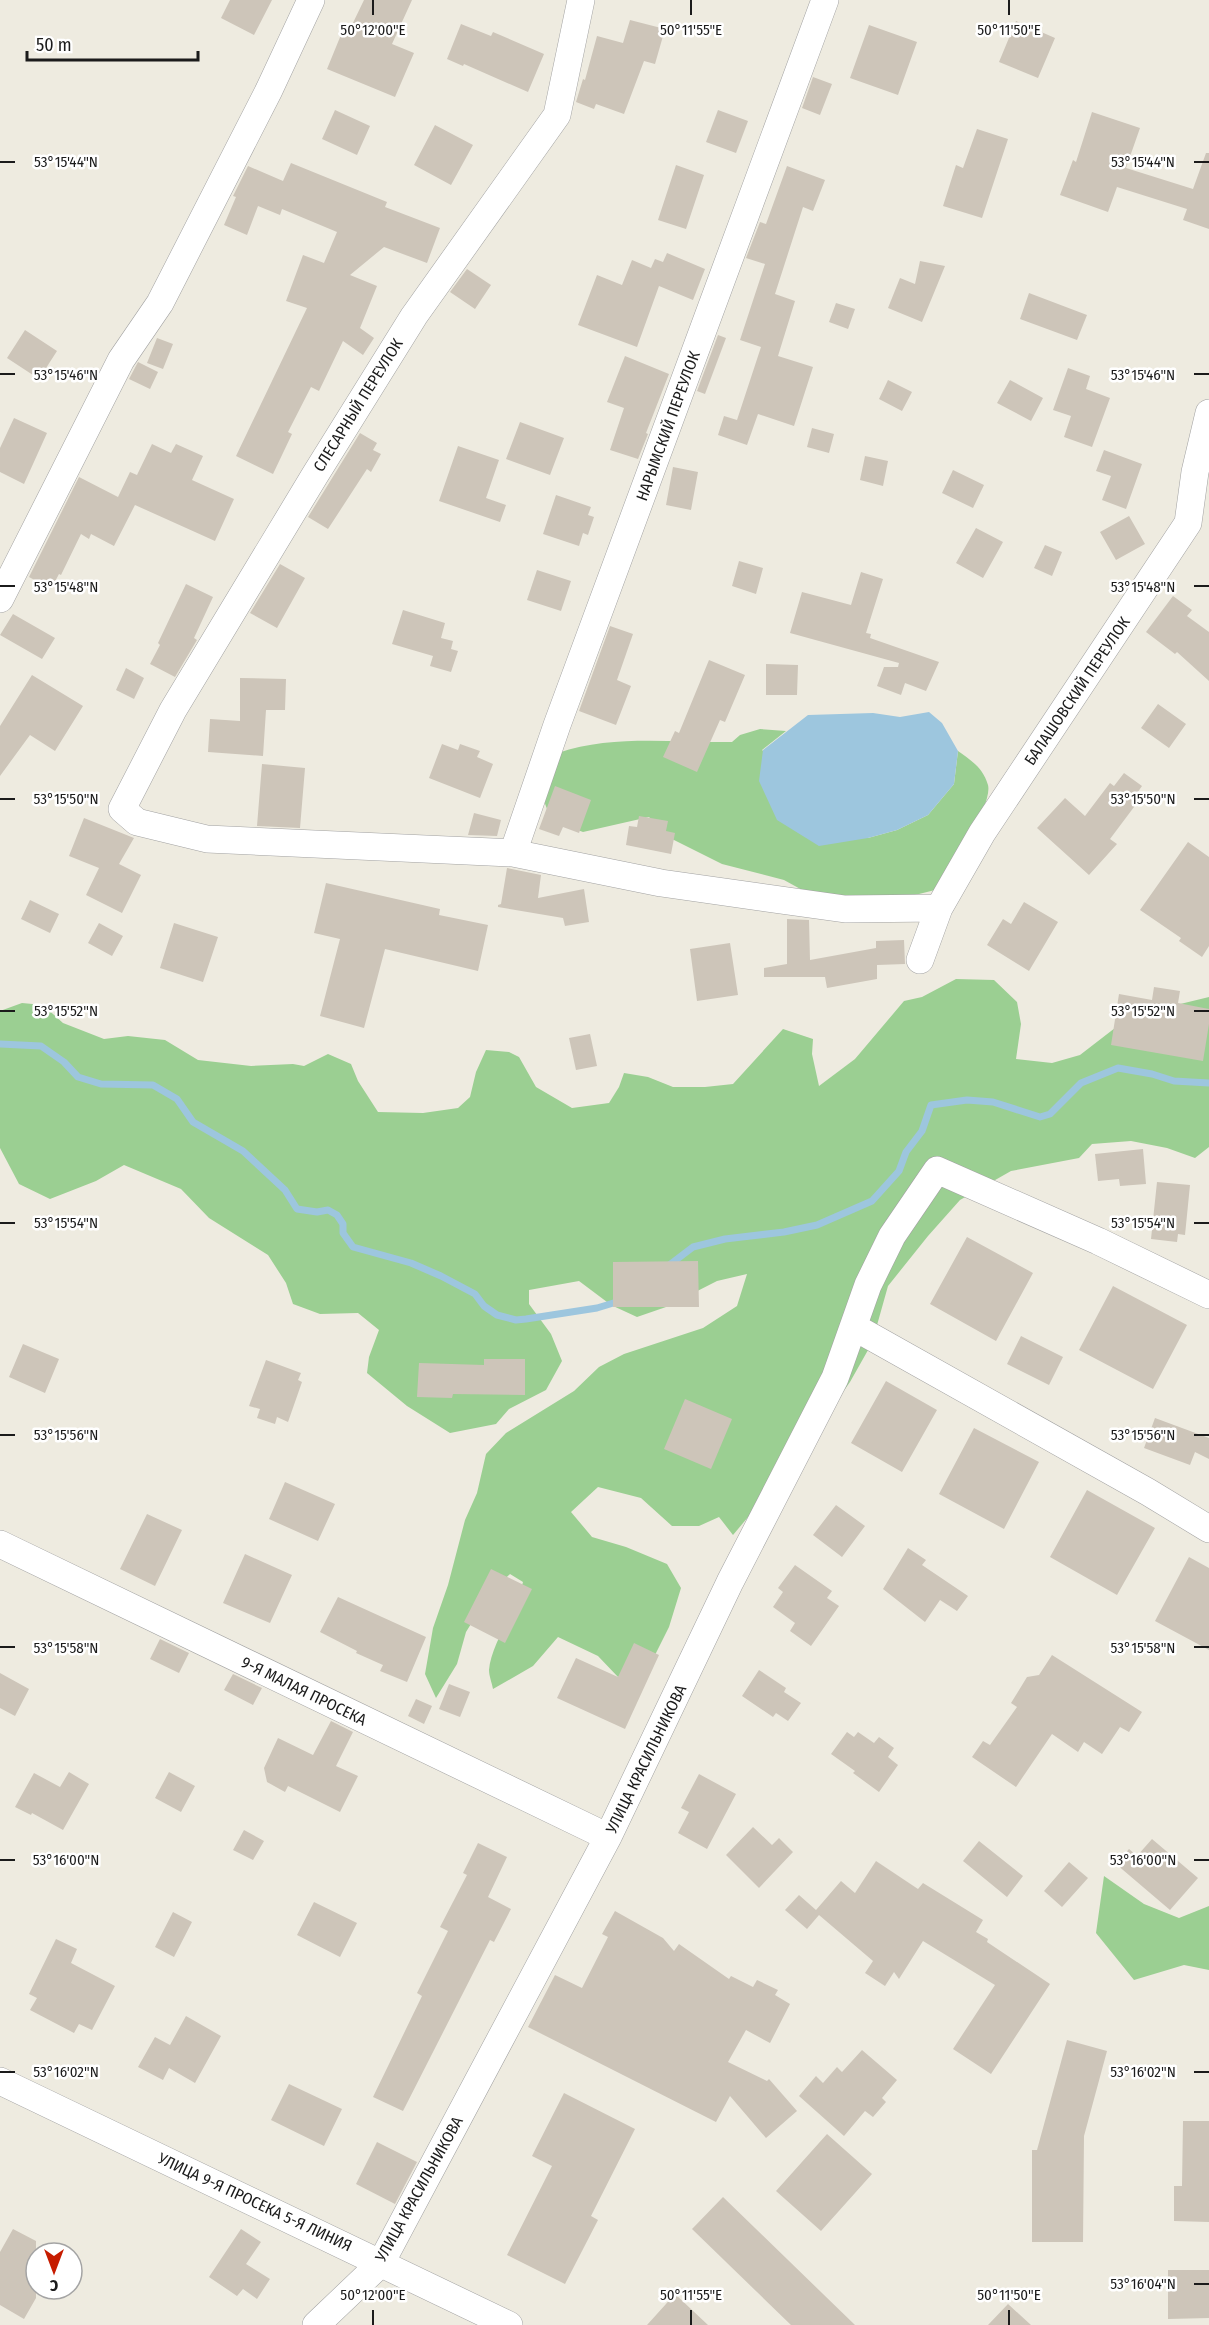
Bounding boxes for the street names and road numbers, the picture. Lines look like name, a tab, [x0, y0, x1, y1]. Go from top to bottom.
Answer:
street label: СЛЕСАРНЫЙ ПЕРЕУЛОК	[309, 335, 407, 475]
street label: НАРЫМСКИЙ ПЕРЕУЛОК	[632, 348, 704, 503]
street label: БАЛАШОВСКИЙ ПЕРЕУЛОК	[1020, 613, 1134, 769]
street label: 9-Я МАЛАЯ ПРОСЕКА	[238, 1652, 370, 1730]
street label: УЛИЦА КРАСИЛЬНИКОВА	[601, 1681, 691, 1837]
street label: УЛИЦА КРАСИЛЬНИКОВА	[371, 2113, 467, 2266]
street label: УЛИЦА 9-Я ПРОСЕКА 5-Я ЛИНИЯ	[154, 2148, 355, 2255]

